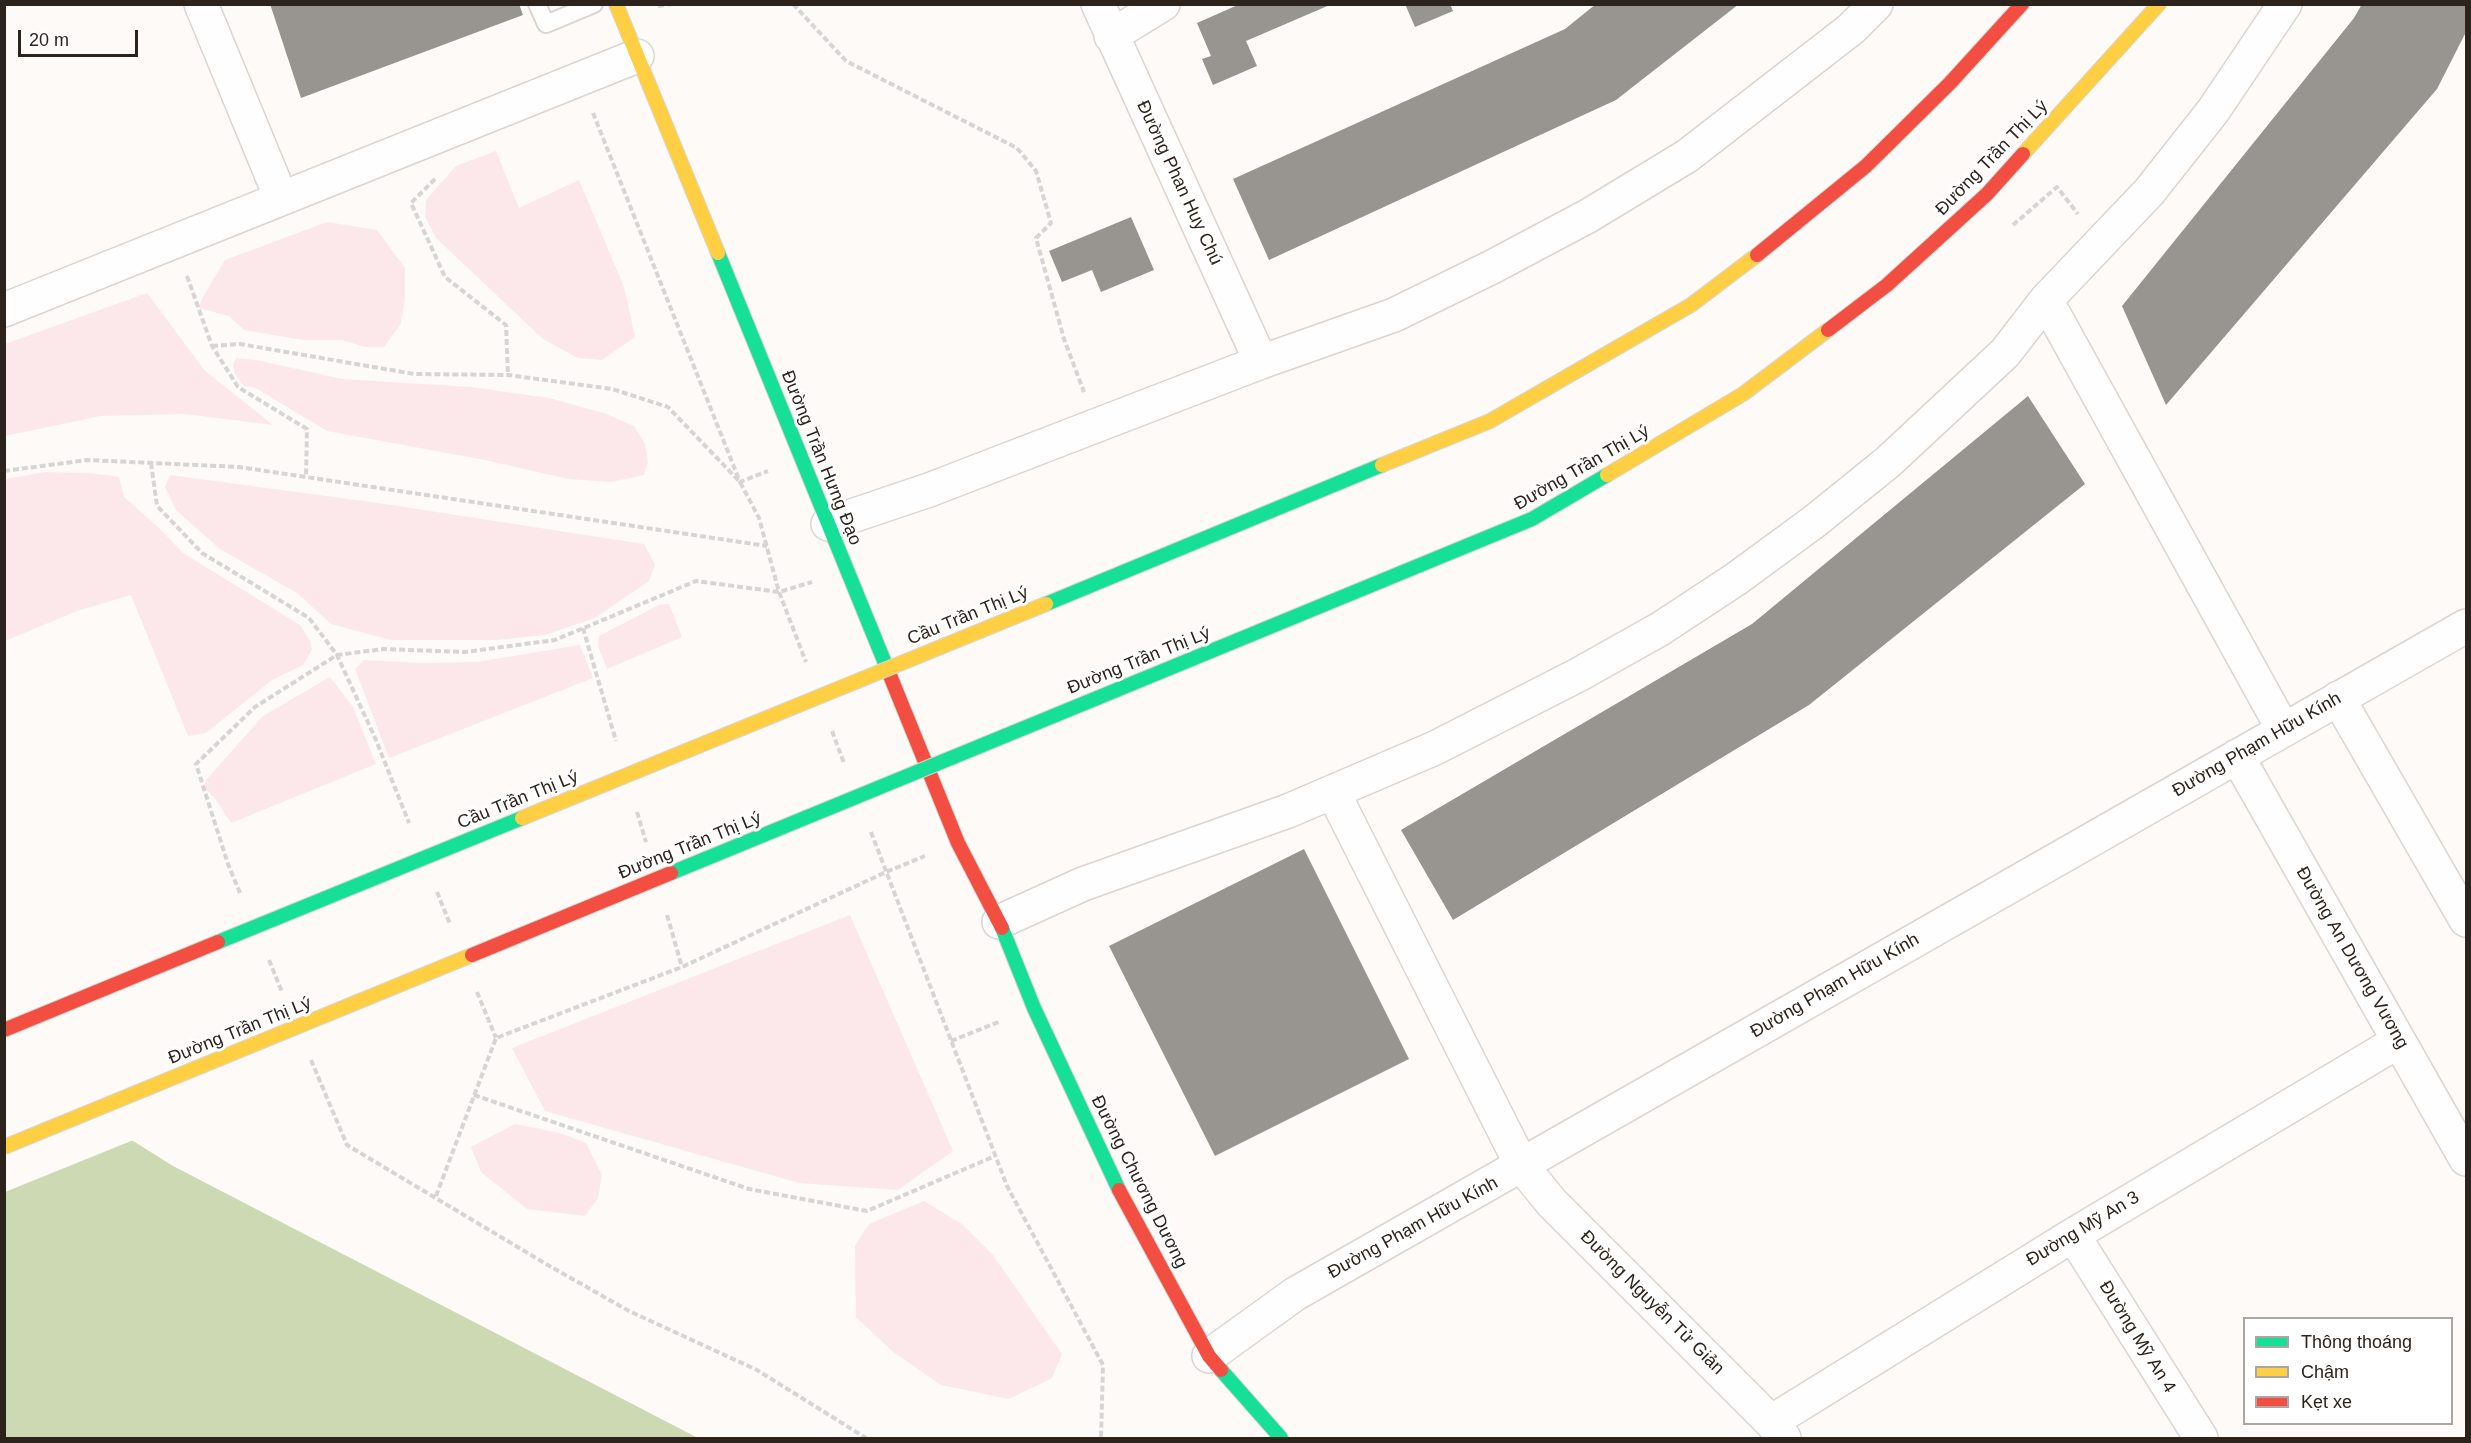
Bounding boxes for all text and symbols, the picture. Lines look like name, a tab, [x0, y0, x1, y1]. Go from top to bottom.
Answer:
scale bar	[21, 18, 141, 56]
text: 20 m	[29, 30, 69, 50]
street label: Đường Trần Thị Lý	[1931, 96, 2053, 220]
street label: Đường Phan Huy Chú	[1131, 97, 1227, 269]
street label: Đường Trần Hưng Đạo	[776, 368, 866, 548]
street label: Đường Trần Thị Lý	[1511, 421, 1653, 515]
street label: Cầu Trần Thị Lý	[904, 582, 1032, 650]
street label: Đường Trần Thị Lý	[1064, 622, 1214, 700]
street label: Đường Phạm Hữu Kính	[2169, 688, 2345, 802]
street label: Cầu Trần Thị Lý	[454, 766, 582, 834]
street label: Đường Trần Thị Lý	[615, 807, 765, 885]
street label: Đường An Dương Vương	[2291, 863, 2413, 1053]
street label: Đường Phạm Hữu Kính	[1747, 929, 1923, 1043]
street label: Đường Trần Thị Lý	[165, 992, 315, 1070]
street label: Đường Chương Dương	[1086, 1092, 1192, 1272]
street label: Đường Phạm Hữu Kính	[1324, 1172, 1502, 1284]
street label: Đường Mỹ An 3	[2023, 1187, 2143, 1271]
street label: Đường Nguyễn Tử Giản	[1575, 1226, 1729, 1380]
street label: Đường Mỹ An 4	[2094, 1277, 2180, 1397]
legend	[2243, 1317, 2453, 1425]
text: Thông thoáng	[2301, 1332, 2412, 1352]
text: Chậm	[2301, 1362, 2349, 1382]
text: Kẹt xe	[2301, 1392, 2352, 1412]

